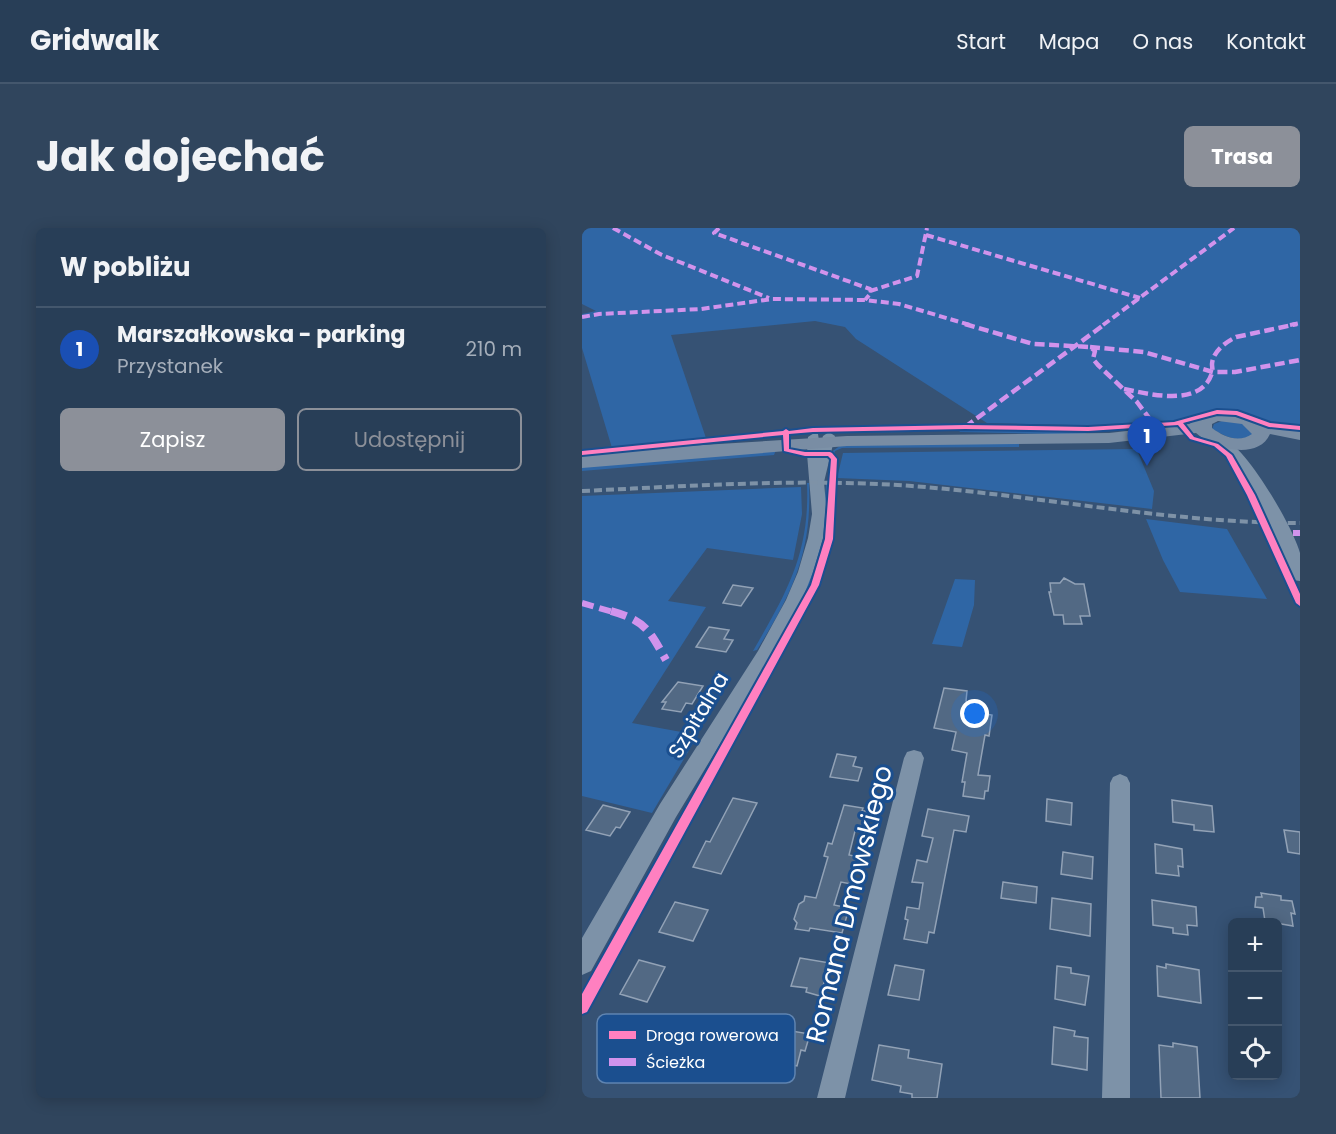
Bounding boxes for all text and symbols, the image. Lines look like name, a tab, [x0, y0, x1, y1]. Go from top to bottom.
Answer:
text: Gridwalk	[30, 21, 159, 60]
text: Start	[956, 27, 1006, 56]
text: Mapa	[1039, 27, 1100, 56]
text: O nas	[1133, 27, 1193, 56]
text: Kontakt	[1226, 27, 1306, 56]
button: Trasa	[1184, 126, 1300, 187]
text: Jak dojechać	[36, 127, 325, 186]
text: W pobliżu	[60, 249, 191, 285]
text: Marszałkowska - parking	[117, 319, 405, 350]
text: 1	[76, 335, 83, 363]
text: 210 m	[466, 335, 522, 363]
text: Przystanek	[117, 352, 223, 380]
button: Zapisz	[60, 408, 285, 471]
button: Udostępnij	[297, 408, 522, 471]
pin: 1	[1128, 416, 1166, 466]
street label: Szpitalna	[661, 666, 735, 764]
your location	[960, 699, 989, 728]
street label: Romana Dmowskiego	[797, 761, 901, 1047]
map controls	[1228, 918, 1282, 1080]
button: +	[1228, 918, 1282, 972]
button: −	[1228, 972, 1282, 1026]
legend	[597, 1014, 795, 1083]
text: Droga rowerowa	[646, 1024, 779, 1047]
button: locate	[1228, 1026, 1282, 1080]
text: Ścieżka	[646, 1051, 705, 1074]

